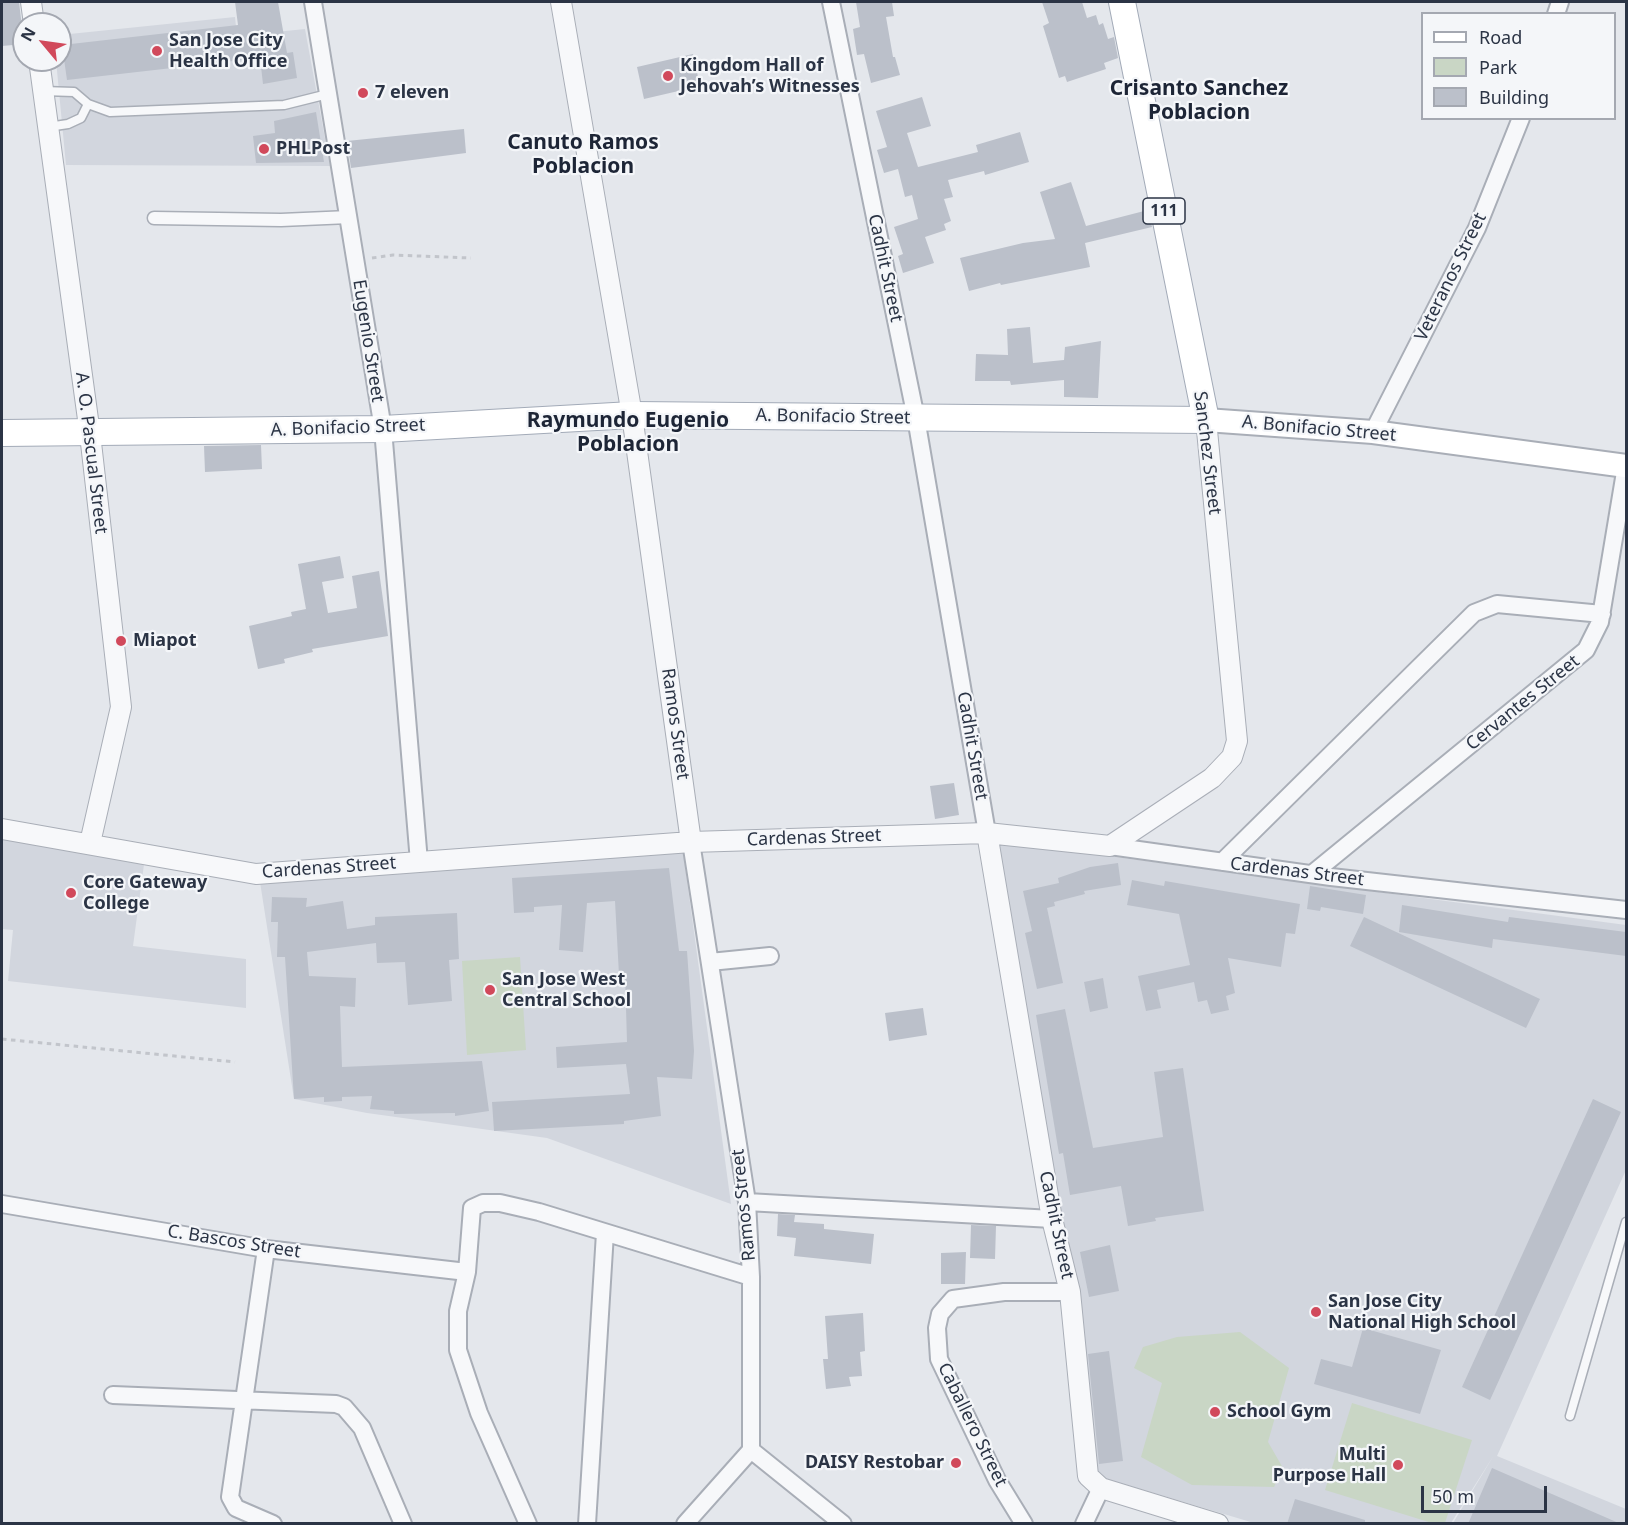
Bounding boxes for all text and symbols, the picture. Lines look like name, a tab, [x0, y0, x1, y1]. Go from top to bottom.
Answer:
north arrow	[12, 12, 72, 72]
legend	[1421, 12, 1616, 120]
text: N	[15, 23, 41, 45]
text: Road	[1479, 25, 1522, 49]
place label: San Jose City Health Office	[169, 30, 287, 72]
marker: San Jose City Health Office	[150, 44, 164, 58]
place label: Kingdom Hall of Jehovah’s Witnesses	[680, 55, 860, 98]
text: Park	[1479, 55, 1517, 79]
marker: Kingdom Hall of Jehovah’s Witnesses	[661, 69, 675, 83]
district label: Crisanto Sanchez Poblacion	[1110, 76, 1288, 126]
place label: 7 eleven	[375, 82, 449, 104]
text: Building	[1479, 85, 1549, 109]
marker: 7 eleven	[356, 86, 370, 100]
district label: Canuto Ramos Poblacion	[507, 130, 659, 180]
place label: PHLPost	[276, 138, 350, 160]
marker: PHLPost	[257, 142, 271, 156]
road number: 111	[1143, 198, 1185, 224]
street label: Veteranos Street	[1411, 209, 1491, 345]
street label: Cadhit Street	[863, 212, 907, 324]
street label: Eugenio Street	[348, 278, 388, 404]
street label: A. O. Pascual Street	[70, 371, 112, 535]
street label: Sanchez Street	[1189, 390, 1225, 516]
street label: A. Bonifacio Street	[755, 405, 911, 429]
district label: Raymundo Eugenio Poblacion	[527, 408, 729, 458]
street label: A. Bonifacio Street	[1241, 411, 1397, 447]
street label: A. Bonifacio Street	[270, 415, 426, 441]
place label: Miapot	[133, 630, 197, 652]
marker: Miapot	[114, 634, 128, 648]
street label: Cervantes Street	[1462, 651, 1584, 755]
street label: Ramos Street	[656, 667, 694, 781]
street label: Cadhit Street	[952, 690, 992, 802]
street label: Cardenas Street	[746, 825, 882, 851]
street label: Cardenas Street	[261, 853, 397, 883]
street label: Cardenas Street	[1229, 853, 1365, 891]
place label: Core Gateway College	[83, 872, 207, 914]
marker: Core Gateway College	[64, 886, 78, 900]
place label: San Jose West Central School	[502, 969, 631, 1012]
marker: San Jose West Central School	[483, 983, 497, 997]
street label: Ramos Street	[727, 1148, 761, 1262]
street label: Cadhit Street	[1034, 1169, 1078, 1281]
street label: C. Bascos Street	[166, 1221, 302, 1263]
place label: San Jose City National High School	[1328, 1291, 1516, 1334]
marker: San Jose City National High School	[1309, 1305, 1323, 1319]
street label: Caballero Street	[933, 1360, 1011, 1490]
place label: School Gym	[1227, 1401, 1331, 1423]
marker: School Gym	[1208, 1405, 1222, 1419]
place label: Multi Purpose Hall	[1273, 1444, 1386, 1486]
place label: DAISY Restobar	[805, 1452, 944, 1474]
marker: DAISY Restobar	[949, 1456, 963, 1470]
marker: Multi Purpose Hall	[1391, 1458, 1405, 1472]
scale bar	[1424, 1474, 1550, 1512]
text: 50 m	[1432, 1484, 1474, 1508]

